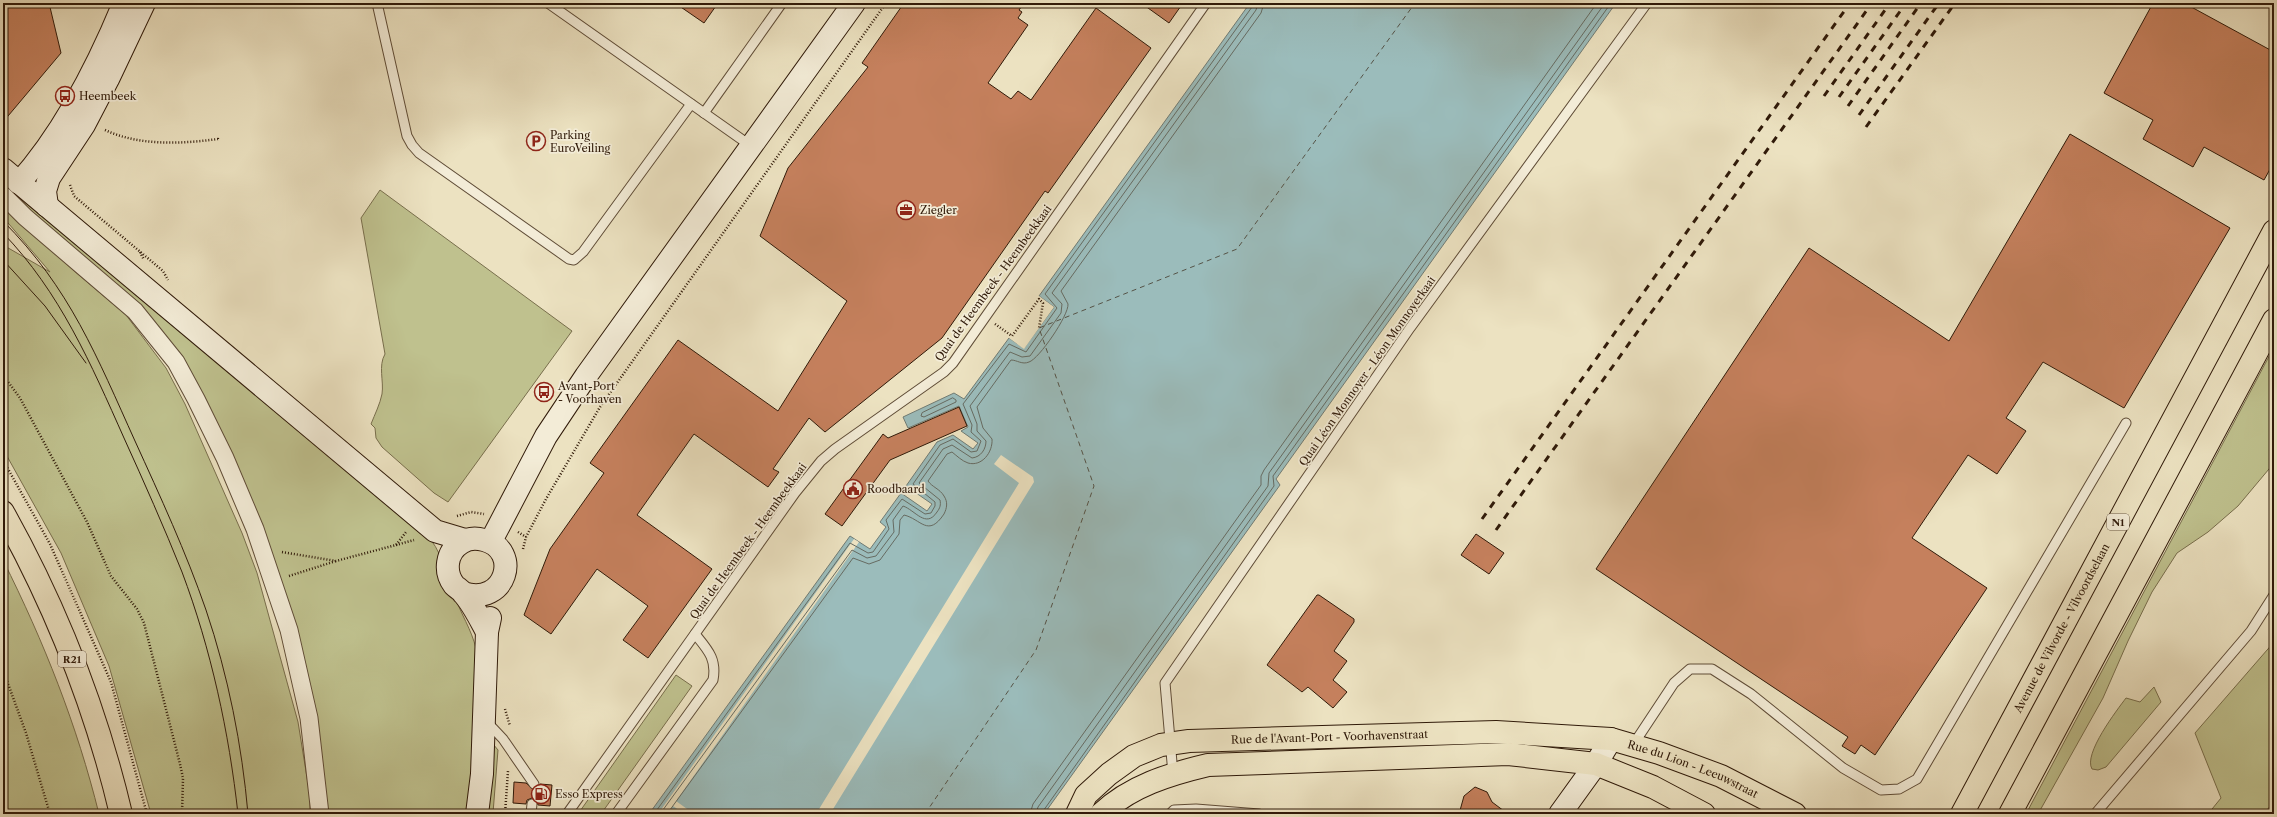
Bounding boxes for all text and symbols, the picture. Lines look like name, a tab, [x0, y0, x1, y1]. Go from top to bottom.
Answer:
bus stop icon: Heembeek	[54, 85, 76, 107]
place label: Heembeek	[79, 89, 137, 103]
place label: Parking EuroVeiling	[550, 128, 611, 155]
parking icon: Parking EuroVeiling	[525, 130, 547, 152]
office icon: Ziegler	[895, 199, 917, 221]
street label: Quai de Heembeek - Heembeekkaai	[932, 202, 1055, 364]
place label: Ziegler	[920, 203, 957, 217]
street label: Quai Léon Monnoyer - Léon Monnoyerkaai	[1296, 273, 1439, 469]
place label: Avant-Port - Voorhaven	[557, 379, 622, 406]
bus stop icon: Avant-Port - Voorhaven	[533, 381, 555, 403]
street label: Quai de Heembeek - Heembeekkaai	[687, 460, 810, 622]
public building icon: Roodbaard	[842, 478, 864, 500]
place label: Roodbaard	[867, 482, 925, 496]
road number: N1	[2107, 514, 2129, 530]
street label: Avenue de Vilvorde - Vilvoordselaan	[2010, 541, 2113, 716]
road number: R21	[58, 651, 86, 667]
street label: Rue de l'Avant-Port - Voorhavenstraat	[1231, 727, 1428, 747]
street label: Rue du Lion - Leeuwstraat	[1626, 737, 1761, 801]
fuel station icon: Esso Express	[530, 783, 552, 805]
place label: Esso Express	[555, 787, 623, 801]

